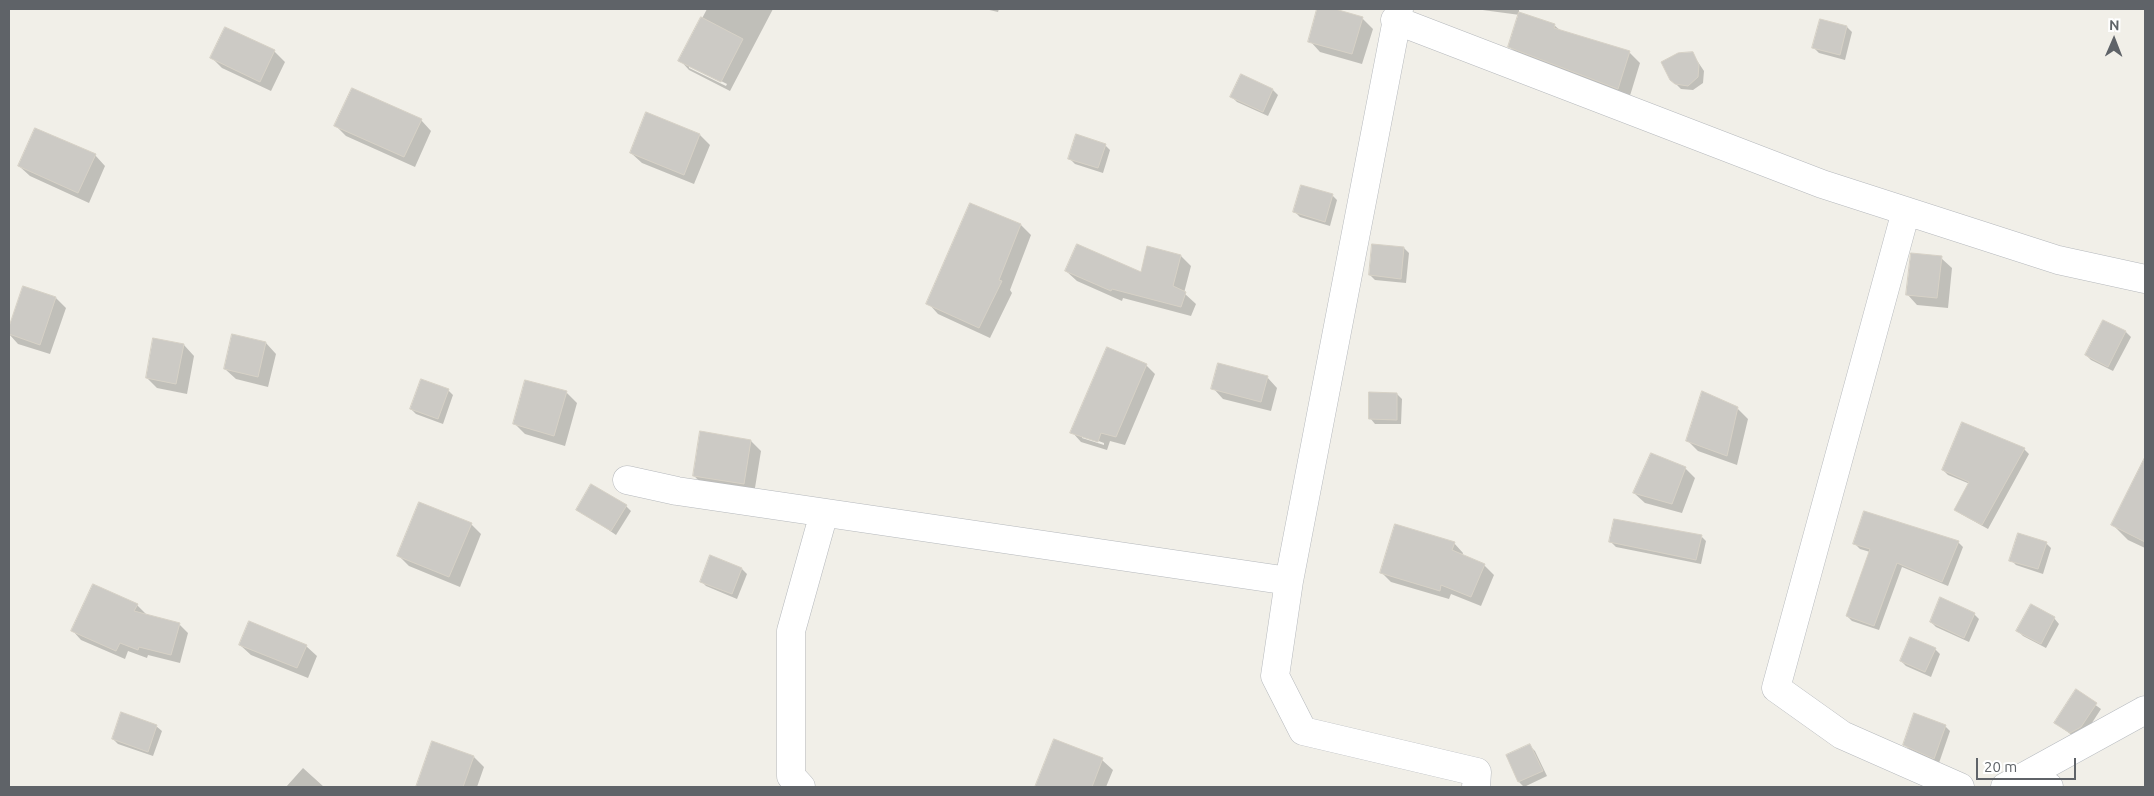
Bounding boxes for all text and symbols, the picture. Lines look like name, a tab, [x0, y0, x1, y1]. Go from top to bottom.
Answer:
north arrow	[2089, 15, 2139, 65]
text: N	[2109, 17, 2120, 33]
scale bar	[1979, 748, 2079, 780]
text: 20 m	[1984, 758, 2017, 775]

